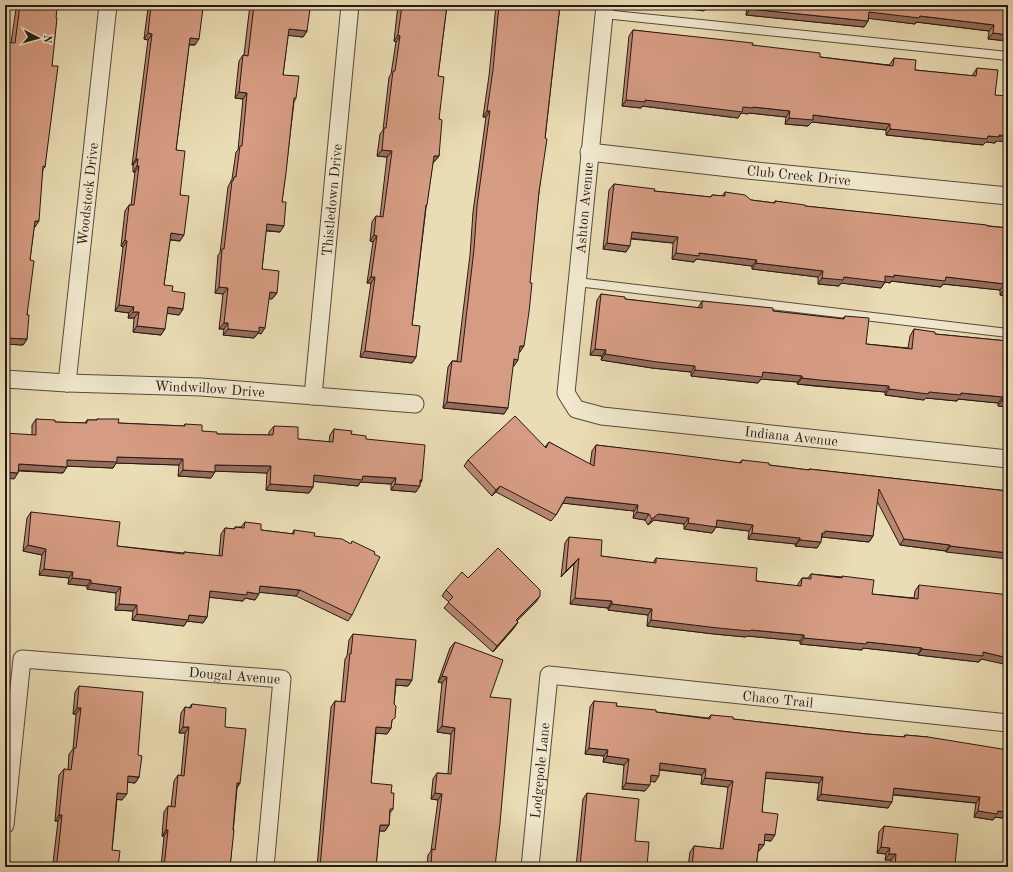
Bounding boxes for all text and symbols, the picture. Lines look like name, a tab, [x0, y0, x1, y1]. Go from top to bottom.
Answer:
north arrow	[18, 18, 58, 58]
text: N	[40, 34, 52, 44]
street label: Woodstock Drive	[76, 142, 101, 247]
street label: Thistledown Drive	[320, 143, 345, 257]
street label: Ashton Avenue	[574, 162, 596, 255]
street label: Club Creek Drive	[746, 164, 851, 188]
street label: Windwillow Drive	[154, 380, 265, 400]
street label: Indiana Avenue	[744, 425, 839, 449]
street label: Dougal Avenue	[188, 666, 281, 687]
street label: Chaco Trail	[742, 689, 814, 711]
street label: Lodgepole Lane	[529, 722, 552, 819]

